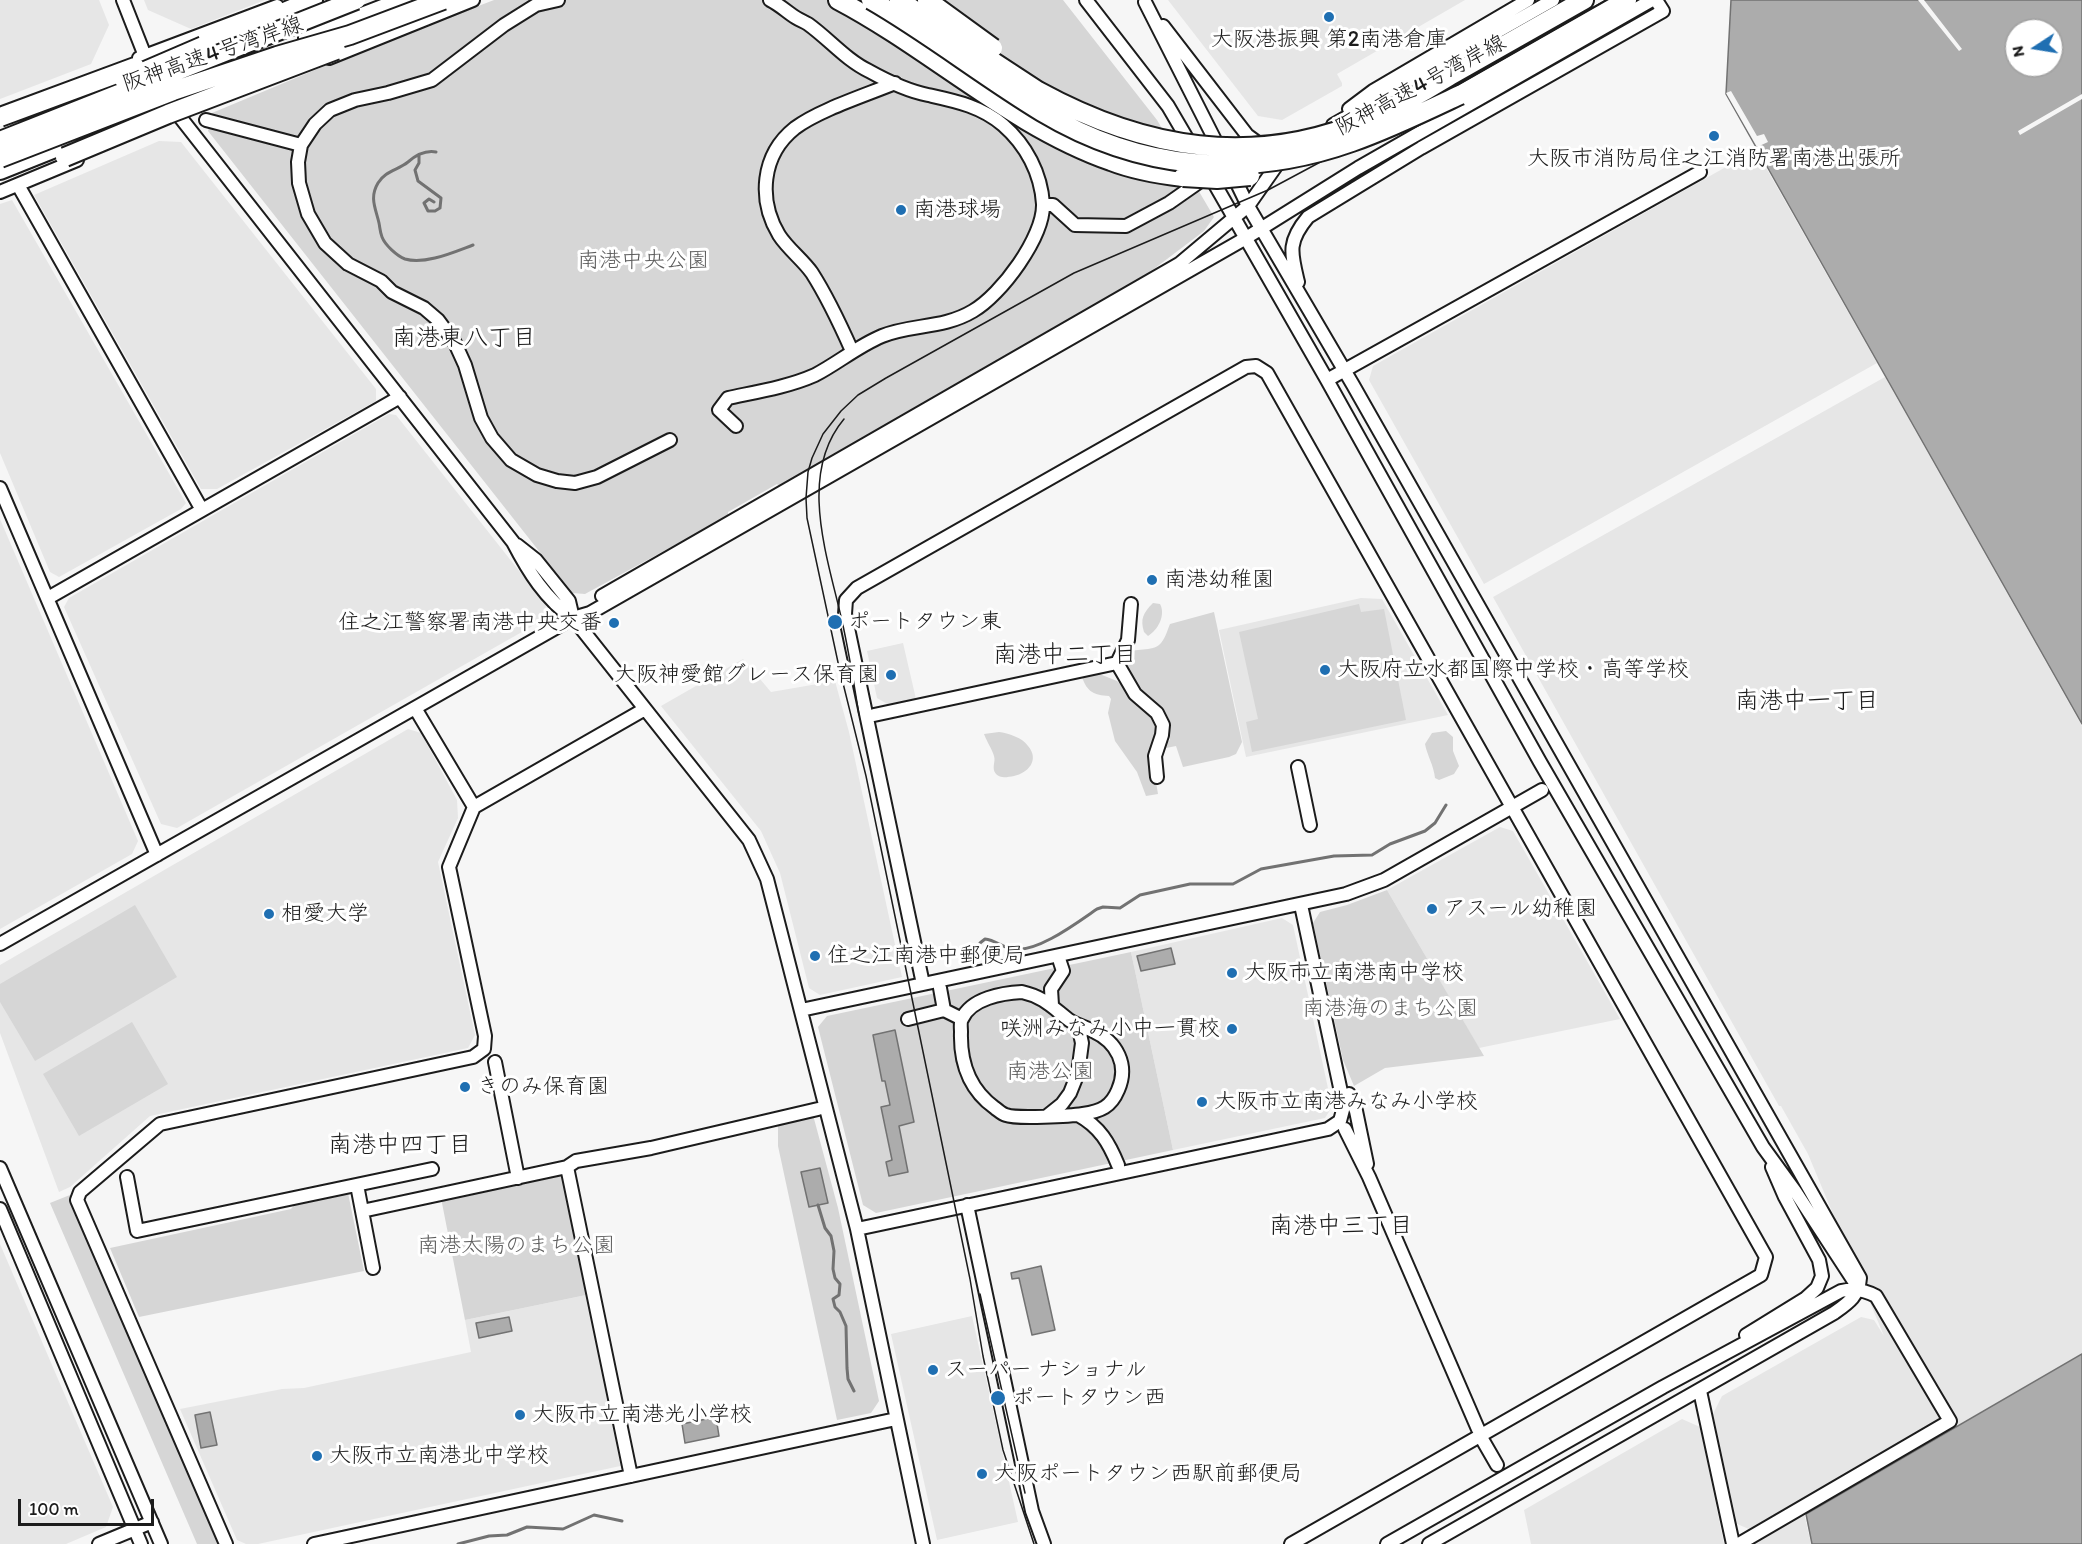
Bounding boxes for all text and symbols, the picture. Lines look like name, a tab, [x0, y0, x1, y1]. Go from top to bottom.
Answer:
marker: 大阪港振興 第2南港倉庫	[1322, 10, 1336, 24]
street label: 阪神高速4号湾岸線	[119, 12, 307, 98]
north arrow	[2004, 18, 2064, 78]
place label: 大阪港振興 第2南港倉庫	[1211, 27, 1447, 53]
street label: 阪神高速4号湾岸線	[1331, 30, 1511, 142]
text: N	[2007, 44, 2028, 59]
marker: 大阪市消防局住之江消防署南港出張所	[1707, 129, 1721, 143]
place label: 大阪市消防局住之江消防署南港出張所	[1527, 146, 1901, 172]
place label: 南港球場	[913, 197, 1001, 223]
marker: 南港球場	[894, 203, 908, 217]
park label: 南港中央公園	[577, 248, 709, 274]
district label: 南港東八丁目	[392, 325, 536, 353]
place label: 南港幼稚園	[1164, 567, 1274, 593]
marker: 南港幼稚園	[1145, 573, 1159, 587]
place label: ポートタウン東	[848, 609, 1002, 635]
place label: 住之江警察署南港中央交番	[338, 610, 602, 636]
marker: ポートタウン東	[826, 613, 844, 631]
marker: 住之江警察署南港中央交番	[607, 616, 621, 630]
district label: 南港中二丁目	[993, 642, 1137, 670]
place label: 大阪府立水都国際中学校・高等学校	[1337, 657, 1689, 683]
place label: 大阪神愛館グレース保育園	[614, 662, 879, 688]
marker: 大阪府立水都国際中学校・高等学校	[1318, 663, 1332, 677]
marker: 大阪神愛館グレース保育園	[884, 668, 898, 682]
district label: 南港中一丁目	[1735, 688, 1879, 716]
place label: アスール幼稚園	[1444, 896, 1597, 922]
place label: 相愛大学	[281, 901, 369, 927]
marker: アスール幼稚園	[1425, 902, 1439, 916]
marker: 相愛大学	[262, 907, 276, 921]
place label: 住之江南港中郵便局	[827, 943, 1025, 969]
marker: 住之江南港中郵便局	[808, 949, 822, 963]
place label: 大阪市立南港南中学校	[1244, 960, 1464, 986]
marker: 大阪市立南港南中学校	[1225, 966, 1239, 980]
park label: 南港海のまち公園	[1302, 996, 1478, 1022]
place label: 咲洲みなみ小中一貫校	[1000, 1016, 1220, 1042]
marker: 咲洲みなみ小中一貫校	[1225, 1022, 1239, 1036]
park label: 南港公園	[1006, 1059, 1094, 1085]
place label: きのみ保育園	[477, 1074, 609, 1100]
marker: きのみ保育園	[458, 1080, 472, 1094]
place label: 大阪市立南港みなみ小学校	[1214, 1089, 1478, 1115]
marker: 大阪市立南港みなみ小学校	[1195, 1095, 1209, 1109]
district label: 南港中四丁目	[328, 1132, 472, 1160]
district label: 南港中三丁目	[1269, 1213, 1413, 1241]
park label: 南港太陽のまち公園	[417, 1233, 615, 1259]
place label: スーパー ナショナル	[945, 1357, 1147, 1383]
marker: スーパー ナショナル	[926, 1363, 940, 1377]
place label: ポートタウン西	[1012, 1385, 1166, 1411]
marker: ポートタウン西	[989, 1389, 1007, 1407]
place label: 大阪市立南港光小学校	[532, 1402, 752, 1428]
marker: 大阪市立南港光小学校	[513, 1408, 527, 1422]
place label: 大阪市立南港北中学校	[329, 1443, 549, 1469]
marker: 大阪市立南港北中学校	[310, 1449, 324, 1463]
place label: 大阪ポートタウン西駅前郵便局	[994, 1461, 1302, 1487]
marker: 大阪ポートタウン西駅前郵便局	[975, 1467, 989, 1481]
scale bar	[21, 1487, 158, 1525]
text: 100 m	[29, 1498, 79, 1520]

